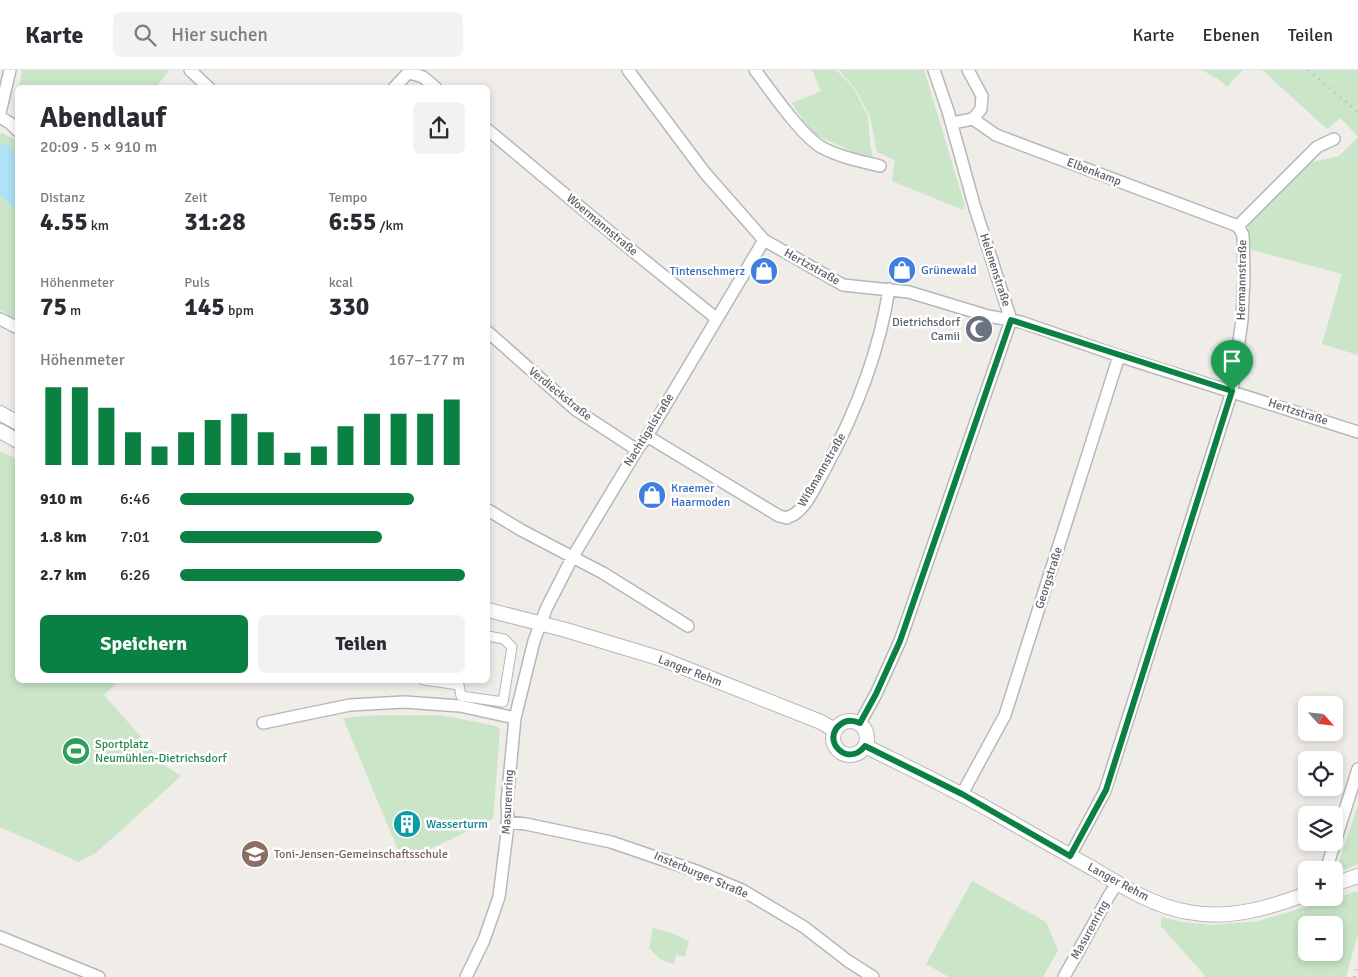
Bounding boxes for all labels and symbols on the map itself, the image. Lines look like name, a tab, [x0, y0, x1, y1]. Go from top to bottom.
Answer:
street label: Elbenkamp	[1065, 155, 1123, 189]
street label: Woermannstraße	[563, 191, 641, 259]
street label: Helenenstraße	[976, 232, 1014, 308]
street label: Hermannstraße	[1234, 240, 1250, 320]
street label: Hertzstraße	[781, 245, 843, 289]
shop icon: Grünewald	[887, 255, 917, 285]
shop icon: Tintenschmerz	[749, 256, 779, 286]
place label: Grünewald	[921, 263, 977, 278]
place label: Tintenschmerz	[670, 264, 745, 279]
mosque icon: Dietrichsdorf Camii	[964, 314, 994, 344]
place label: Dietrichsdorf Camii	[892, 315, 961, 344]
pin	[1211, 340, 1253, 391]
street label: Verdieckstraße	[525, 364, 595, 424]
street label: Nachtigalstraße	[621, 391, 677, 469]
street label: Hertzstraße	[1266, 395, 1330, 429]
street label: Wißmannstraße	[795, 430, 849, 510]
shop icon: Kraemer Haarmoden	[637, 480, 667, 510]
place label: Kraemer Haarmoden	[671, 481, 730, 510]
street label: Georgstraße	[1032, 545, 1066, 611]
street label: Langer Rehm	[656, 652, 724, 690]
north arrow	[1298, 696, 1342, 741]
sports icon: Sportplatz Neumühlen-Dietrichsdorf	[61, 736, 91, 766]
place label: Sportplatz Neumühlen-Dietrichsdorf	[95, 737, 227, 766]
street label: Masurenring	[499, 769, 517, 835]
building icon: Wasserturm	[392, 809, 422, 839]
place label: Wasserturm	[426, 817, 488, 832]
school or university icon: Toni-Jensen-Gemeinschaftsschule	[240, 839, 270, 869]
place label: Toni-Jensen-Gemeinschaftsschule	[274, 847, 448, 862]
street label: Insterburger Straße	[651, 848, 751, 902]
street label: Langer Rehm	[1085, 860, 1151, 904]
street label: Masurenring	[1068, 898, 1112, 962]

